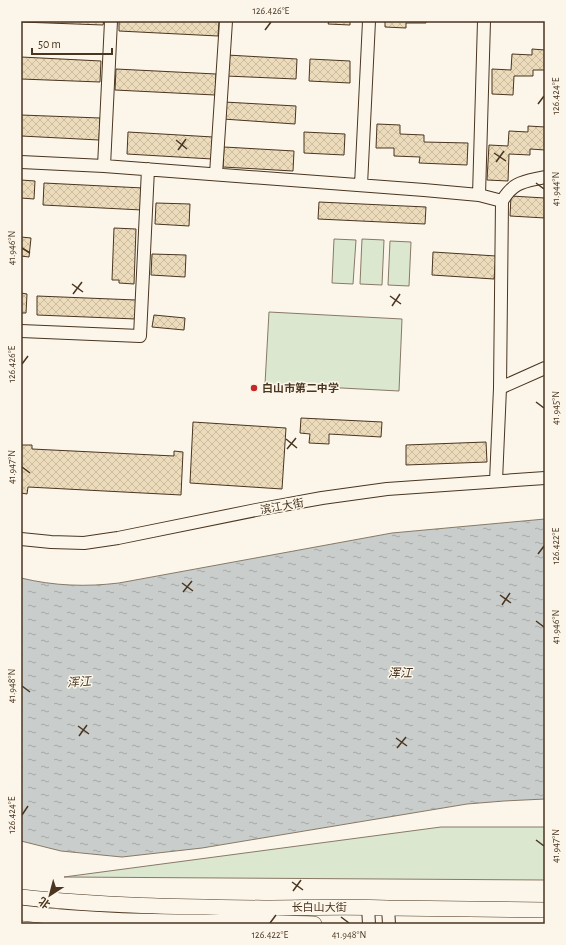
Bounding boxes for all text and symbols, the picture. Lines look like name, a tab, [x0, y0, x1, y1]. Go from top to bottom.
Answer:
text: 126.426°E	[253, 6, 290, 16]
scale bar	[32, 30, 112, 56]
text: 50 m	[38, 38, 61, 50]
text: 126.424°E	[551, 77, 561, 114]
text: 41.944°N	[551, 172, 561, 206]
text: 41.946°N	[7, 231, 17, 265]
text: 126.426°E	[7, 345, 17, 382]
place label: 白山市第二中学	[262, 382, 339, 394]
marker: 白山市第二中学	[249, 383, 259, 393]
text: 41.945°N	[551, 391, 561, 425]
text: 41.947°N	[7, 450, 17, 484]
street label: 滨江大街	[259, 496, 305, 516]
text: 126.422°E	[551, 528, 561, 564]
text: 41.946°N	[551, 610, 561, 644]
water label: 浑江	[388, 667, 414, 679]
text: 41.948°N	[7, 669, 17, 703]
water label: 浑江	[67, 675, 93, 689]
text: 126.424°E	[7, 796, 17, 833]
text: 41.947°N	[551, 829, 561, 863]
north arrow	[30, 875, 70, 915]
text: 北	[37, 895, 52, 910]
street label: 长白山大街	[292, 901, 347, 913]
text: 126.422°E	[252, 930, 288, 940]
text: 41.948°N	[332, 930, 366, 940]

